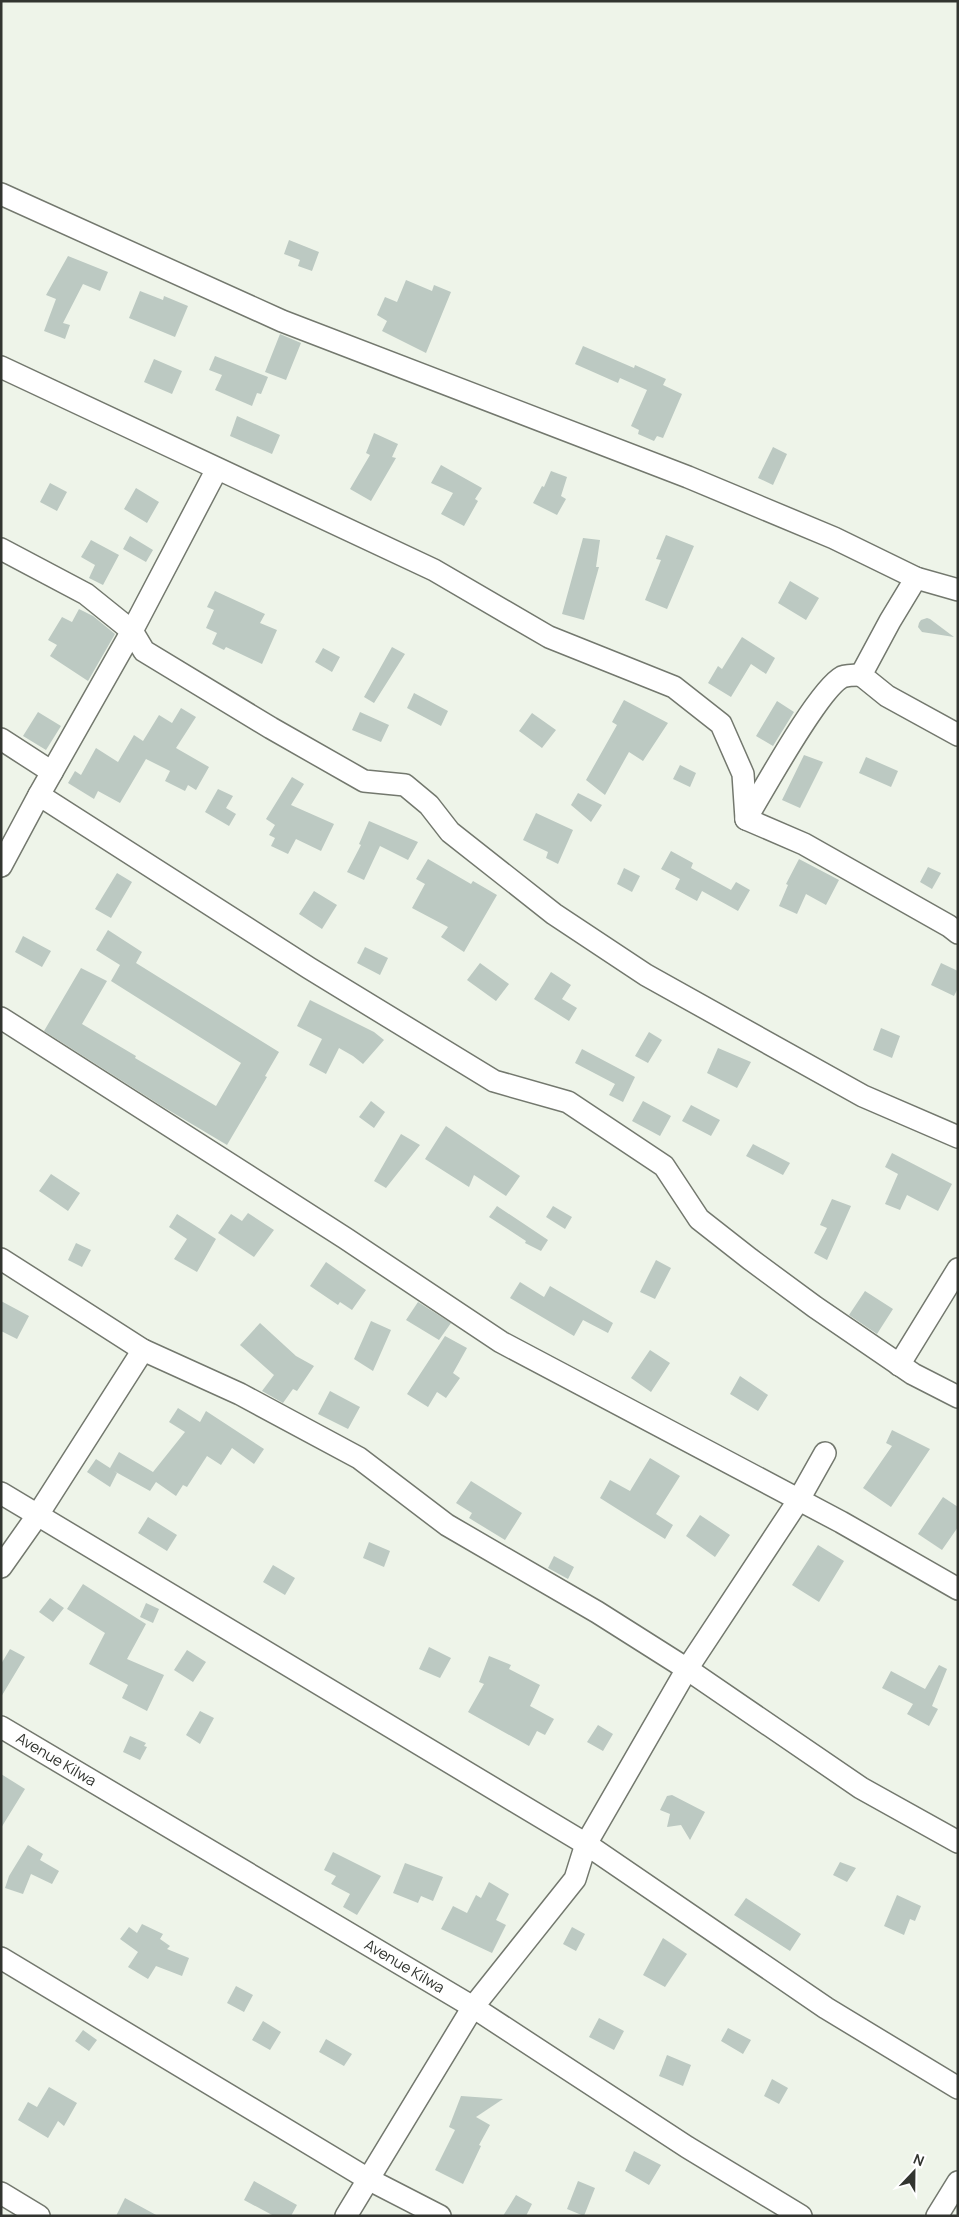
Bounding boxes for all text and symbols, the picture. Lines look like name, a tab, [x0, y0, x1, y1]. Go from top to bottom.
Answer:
street label: Avenue Kilwa	[12, 1727, 100, 1791]
street label: Avenue Kilwa	[361, 1934, 449, 1998]
north arrow	[889, 2147, 939, 2197]
text: N	[911, 2149, 927, 2170]

